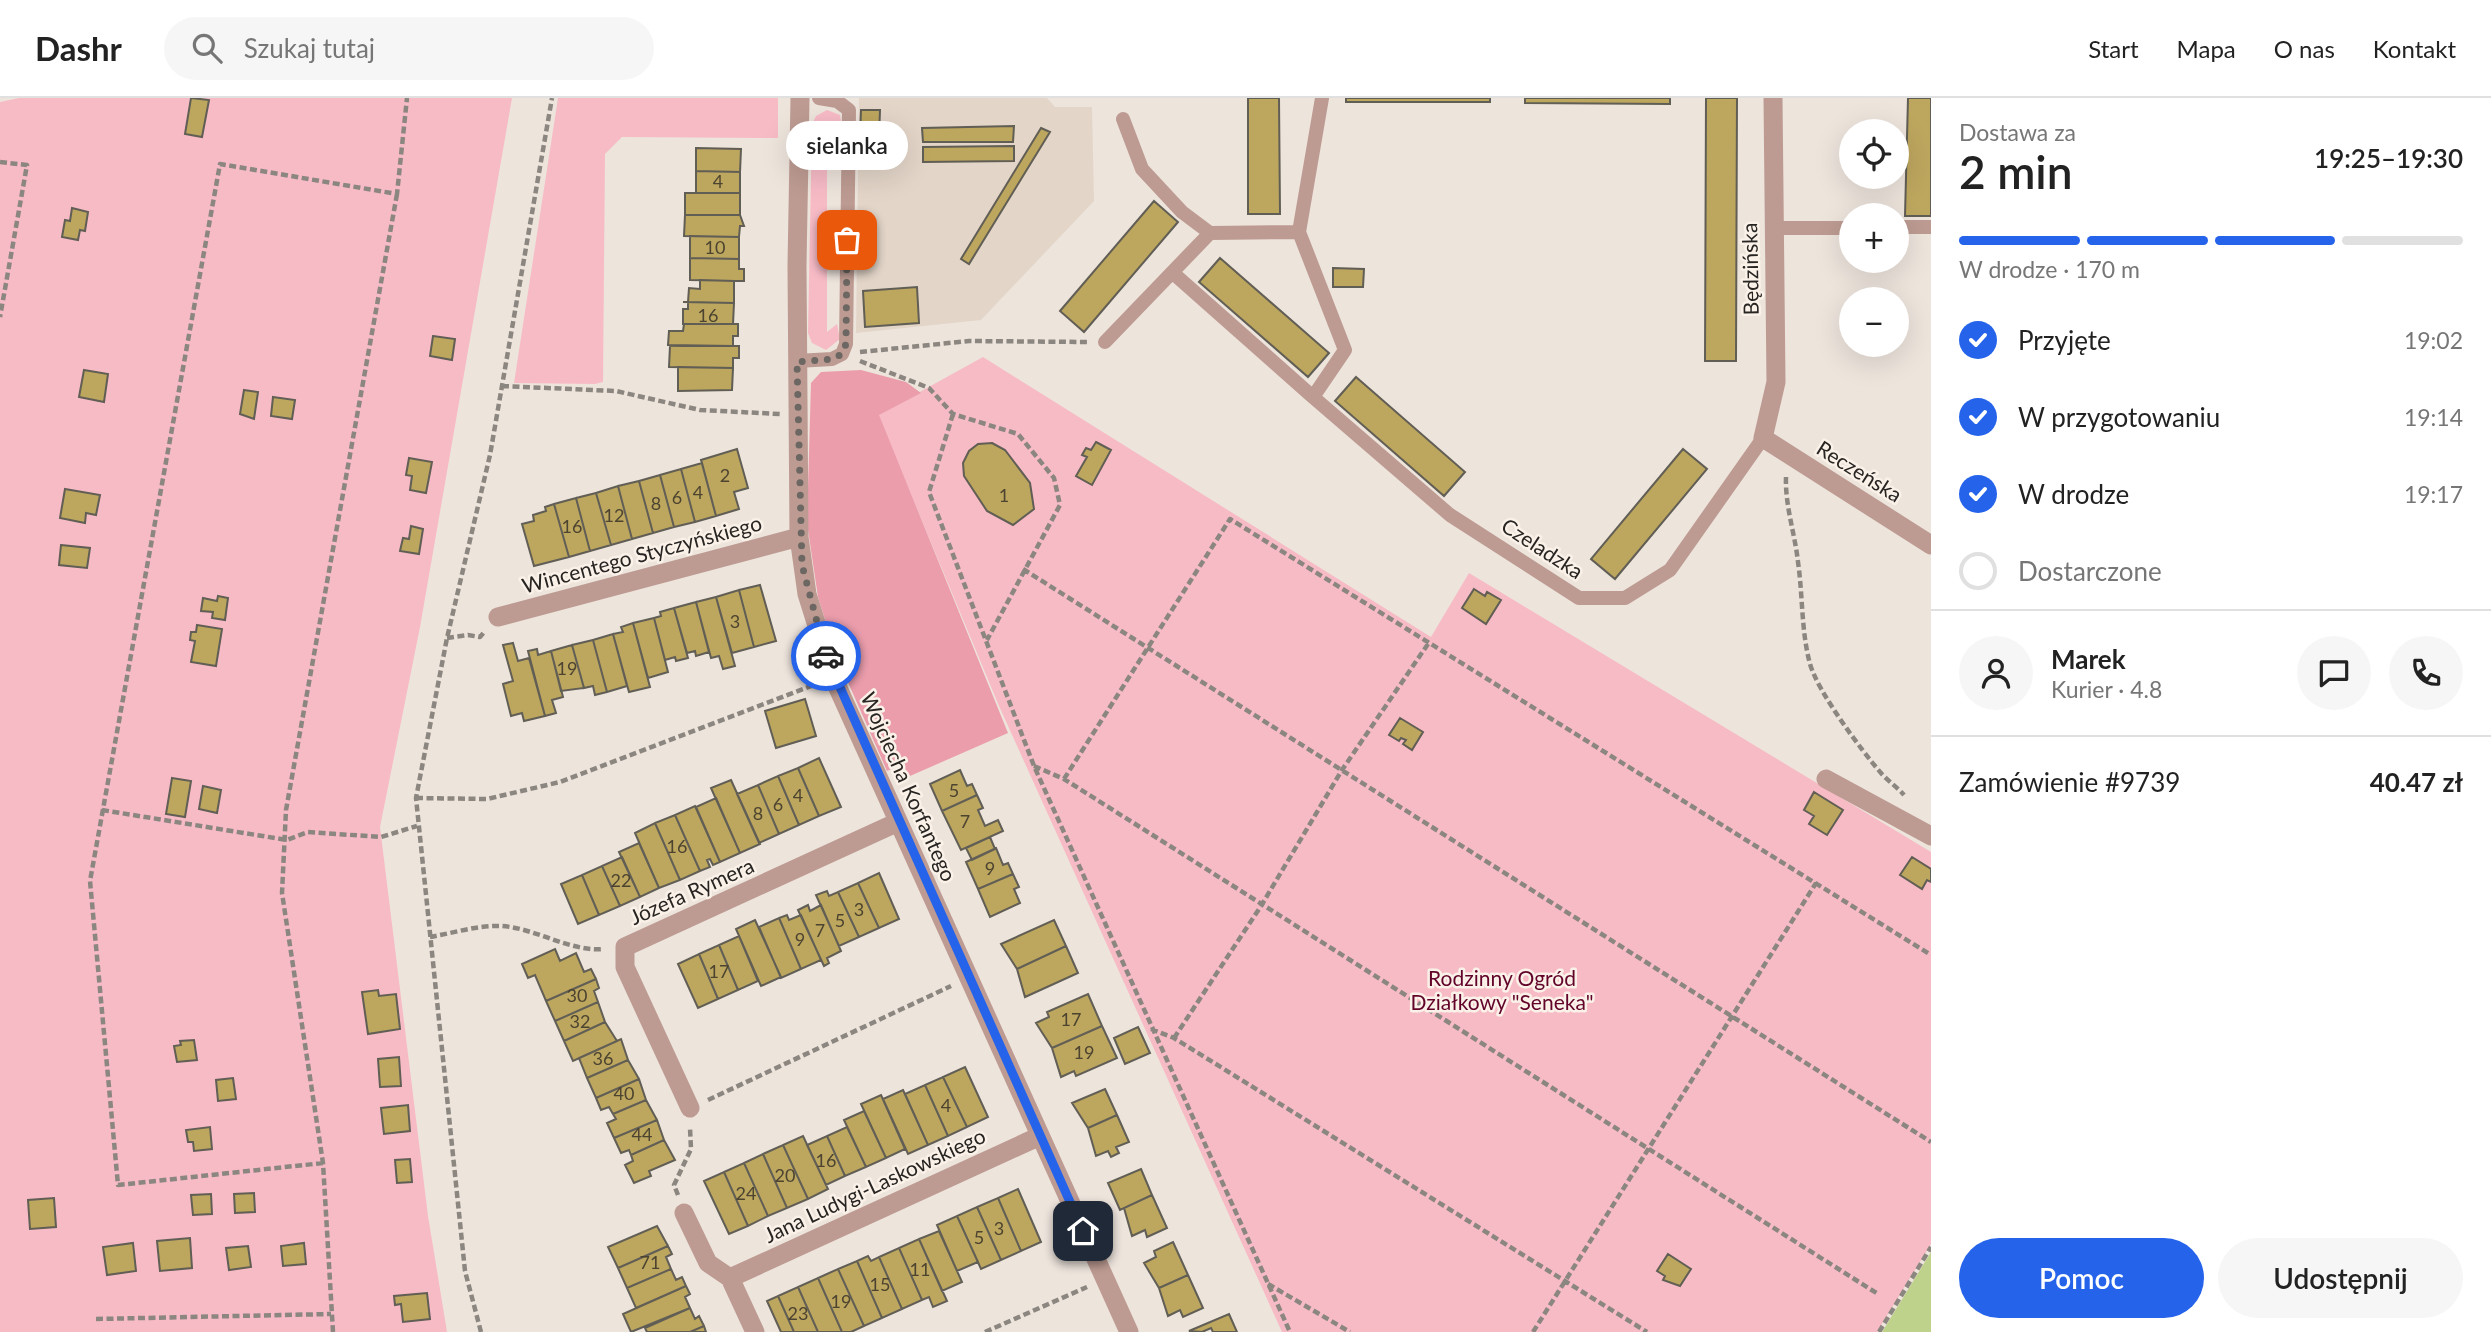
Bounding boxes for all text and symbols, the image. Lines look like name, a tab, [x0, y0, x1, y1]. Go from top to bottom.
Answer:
search box	[164, 17, 654, 80]
text: Dashr	[35, 28, 122, 68]
icon: search	[188, 29, 226, 67]
text: Szukaj tutaj	[244, 32, 375, 64]
text: Start	[2088, 34, 2139, 63]
text: Mapa	[2177, 34, 2236, 63]
text: O nas	[2274, 34, 2335, 63]
text: Kontakt	[2373, 34, 2456, 63]
text: Dostawa za	[1959, 118, 2076, 146]
map controls	[1839, 119, 1909, 357]
button: locate	[1839, 119, 1909, 189]
callout: sielanka	[786, 121, 908, 170]
text: sielanka	[806, 131, 888, 159]
text: 19:25–19:30	[2314, 142, 2463, 174]
text: 2 min	[1959, 144, 2073, 199]
house number: 4	[713, 170, 723, 192]
button: +	[1839, 203, 1909, 273]
pin	[817, 210, 877, 270]
icon: bag	[828, 221, 866, 259]
street label: Będzińska	[1736, 222, 1763, 316]
house number: 10	[705, 236, 725, 258]
text: W drodze · 170 m	[1959, 255, 2140, 283]
button: −	[1839, 287, 1909, 357]
house number: 16	[698, 304, 718, 326]
icon: check	[1959, 321, 1997, 359]
text: Przyjęte	[2018, 324, 2111, 356]
text: 19:02	[2404, 326, 2463, 354]
icon: check	[1959, 398, 1997, 436]
text: W przygotowaniu	[2018, 401, 2220, 433]
text: 19:14	[2404, 403, 2463, 431]
street label: Reczeńska	[1813, 435, 1907, 507]
house number: 2	[720, 464, 730, 486]
icon: check	[1959, 475, 1997, 513]
text: W drodze	[2018, 478, 2129, 510]
text: 19:17	[2404, 480, 2463, 508]
house number: 4	[693, 481, 703, 503]
house number: 1	[999, 484, 1009, 506]
house number: 6	[672, 486, 682, 508]
house number: 8	[651, 492, 661, 514]
house number: 12	[604, 504, 624, 526]
street label: Wincentego Styczyńskiego	[519, 509, 764, 598]
street label: Czeladzka	[1497, 512, 1588, 583]
house number: 16	[562, 515, 582, 537]
text: Dostarczone	[2018, 555, 2162, 587]
house number: 3	[730, 610, 740, 632]
courier	[791, 621, 861, 691]
button: person	[1959, 636, 2033, 710]
button: chat	[2297, 636, 2371, 710]
button: phone	[2389, 636, 2463, 710]
icon: car	[807, 637, 845, 675]
text: Marek	[2051, 643, 2126, 675]
house number: 19	[557, 657, 577, 679]
text: Kurier · 4.8	[2051, 675, 2162, 703]
street label: Wojciecha Korfantego	[856, 688, 962, 885]
text: Zamówienie #9739	[1959, 766, 2180, 798]
text: 40.47 zł	[2370, 766, 2463, 798]
house number: 5	[949, 779, 959, 801]
house number: 4	[793, 784, 803, 806]
house number: 6	[773, 793, 783, 815]
house number: 8	[753, 802, 763, 824]
house number: 7	[960, 810, 970, 832]
house number: 16	[667, 835, 687, 857]
street label: Józefa Rymera	[625, 852, 757, 929]
house number: 9	[985, 857, 995, 879]
house number: 22	[611, 869, 631, 891]
house number: 3	[854, 898, 864, 920]
house number: 5	[835, 909, 845, 931]
house number: 7	[815, 919, 825, 941]
house number: 9	[795, 928, 805, 950]
house number: 17	[709, 960, 729, 982]
park label: Rodzinny Ogród Działkowy "Seneka"	[1411, 965, 1593, 1014]
house number: 30	[567, 984, 587, 1006]
house number: 17	[1061, 1008, 1081, 1030]
house number: 32	[570, 1010, 590, 1032]
house number: 19	[1074, 1041, 1094, 1063]
house number: 36	[593, 1047, 613, 1069]
house number: 40	[614, 1082, 634, 1104]
house number: 4	[941, 1094, 951, 1116]
street label: Jana Ludygi-Laskowskiego	[760, 1122, 989, 1247]
house number: 44	[632, 1123, 652, 1145]
house number: 16	[816, 1149, 836, 1171]
house number: 20	[775, 1164, 795, 1186]
house number: 24	[736, 1182, 756, 1204]
pin	[1053, 1201, 1113, 1261]
icon: home	[1064, 1212, 1102, 1250]
house number: 3	[994, 1217, 1004, 1239]
house number: 5	[974, 1226, 984, 1248]
button: Pomoc	[1959, 1238, 2204, 1318]
button: Udostępnij	[2218, 1238, 2463, 1318]
house number: 71	[640, 1251, 660, 1273]
house number: 11	[910, 1258, 930, 1280]
house number: 15	[870, 1273, 890, 1295]
house number: 19	[831, 1290, 851, 1312]
house number: 23	[788, 1302, 808, 1324]

